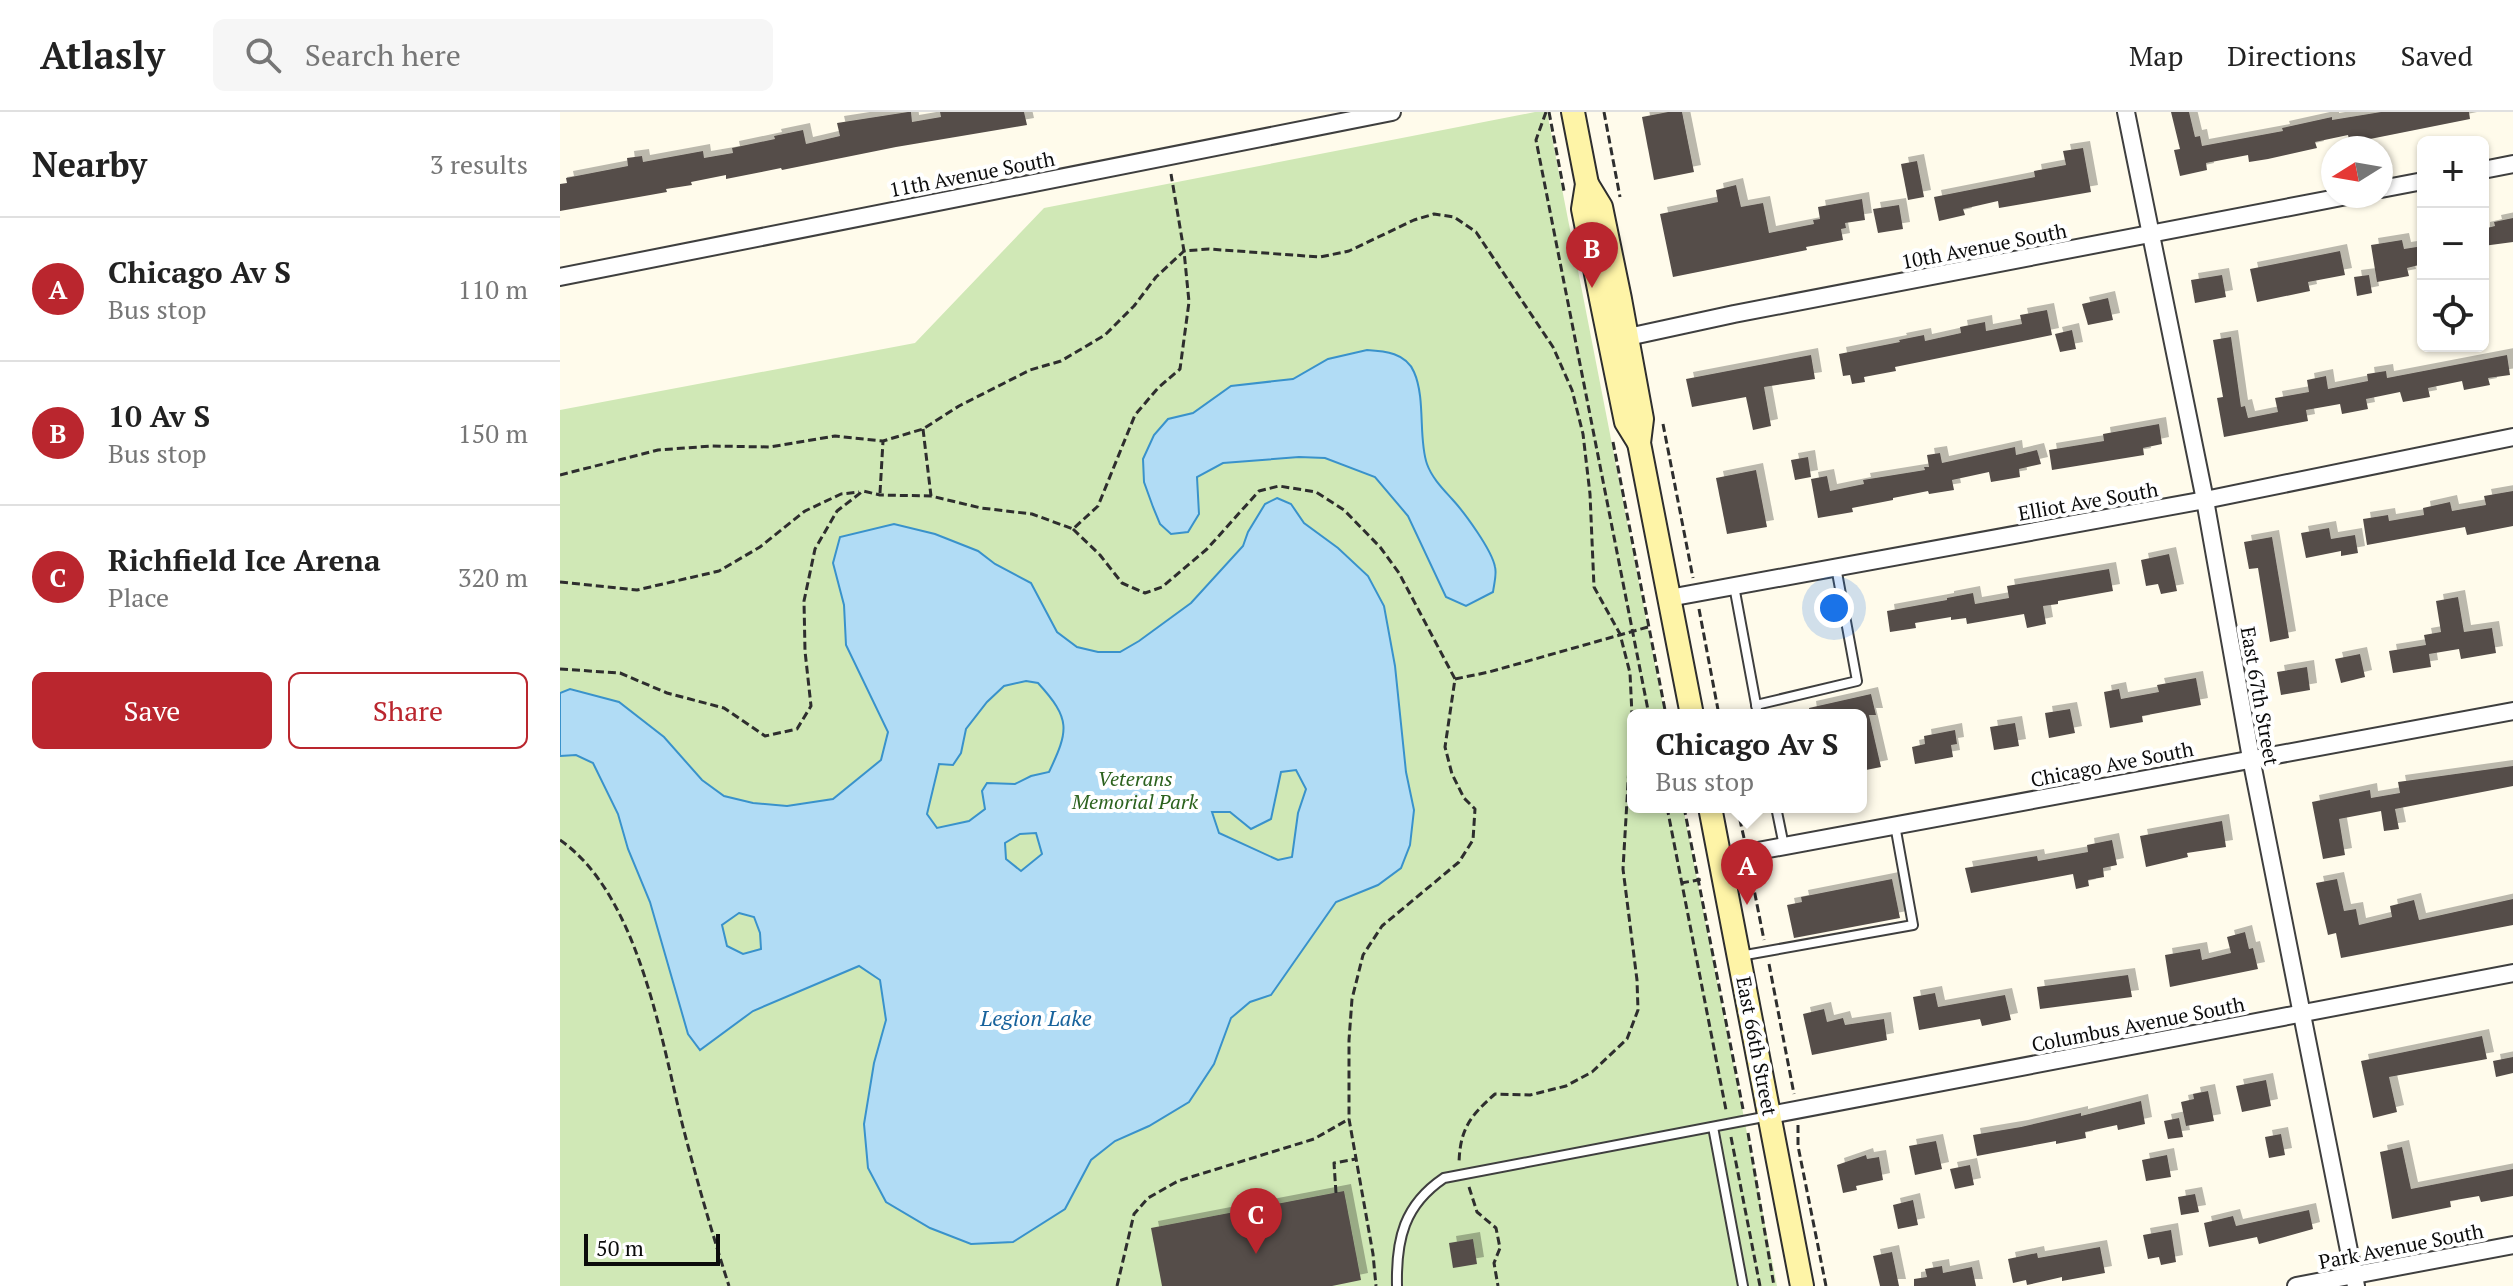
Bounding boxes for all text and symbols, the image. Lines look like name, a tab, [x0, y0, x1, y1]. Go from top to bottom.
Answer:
search box	[213, 19, 773, 91]
text: Atlasly	[40, 30, 165, 80]
icon: search	[241, 33, 285, 77]
text: Search here	[305, 35, 461, 75]
text: Map	[2129, 37, 2183, 74]
text: Directions	[2227, 37, 2357, 74]
text: Saved	[2401, 37, 2473, 74]
north arrow	[2321, 136, 2393, 208]
map controls	[2417, 136, 2489, 352]
button: +	[2417, 136, 2489, 208]
text: Nearby	[32, 142, 147, 187]
street label: 11th Avenue South	[887, 145, 1057, 203]
text: 3 results	[430, 147, 528, 181]
button: −	[2417, 208, 2489, 280]
street label: 10th Avenue South	[1899, 217, 2069, 275]
pin: B	[1566, 222, 1618, 288]
text: Chicago Av S	[108, 252, 291, 292]
text: A	[49, 272, 67, 306]
text: 110 m	[458, 272, 528, 306]
button: locate	[2417, 280, 2489, 352]
text: Bus stop	[108, 292, 207, 326]
text: 10 Av S	[108, 396, 210, 436]
text: B	[50, 416, 66, 450]
text: 150 m	[458, 416, 528, 450]
text: Bus stop	[108, 436, 207, 470]
street label: Elliot Ave South	[2016, 475, 2160, 527]
text: Richfield Ice Arena	[108, 540, 381, 580]
text: C	[50, 560, 66, 594]
text: 320 m	[458, 560, 528, 594]
text: Place	[108, 580, 169, 614]
your location	[1814, 588, 1854, 628]
street label: East 67th Street	[2235, 624, 2286, 768]
button: Save	[32, 672, 272, 749]
button: Share	[288, 672, 528, 749]
popup	[1627, 709, 1867, 813]
text: Chicago Av S	[1655, 724, 1839, 764]
street label: Chicago Ave South	[2028, 735, 2196, 793]
text: Bus stop	[1655, 764, 1754, 798]
park label: Veterans Memorial Park	[1071, 765, 1198, 815]
pin: A	[1721, 839, 1773, 905]
street label: East 66th Street	[1730, 974, 1784, 1119]
street label: Columbus Avenue South	[2029, 990, 2247, 1058]
water label: Legion Lake	[979, 1003, 1092, 1032]
pin: C	[1230, 1188, 1282, 1254]
street label: Park Avenue South	[2316, 1217, 2486, 1275]
scale bar	[584, 1230, 720, 1266]
text: 50 m	[596, 1233, 644, 1262]

